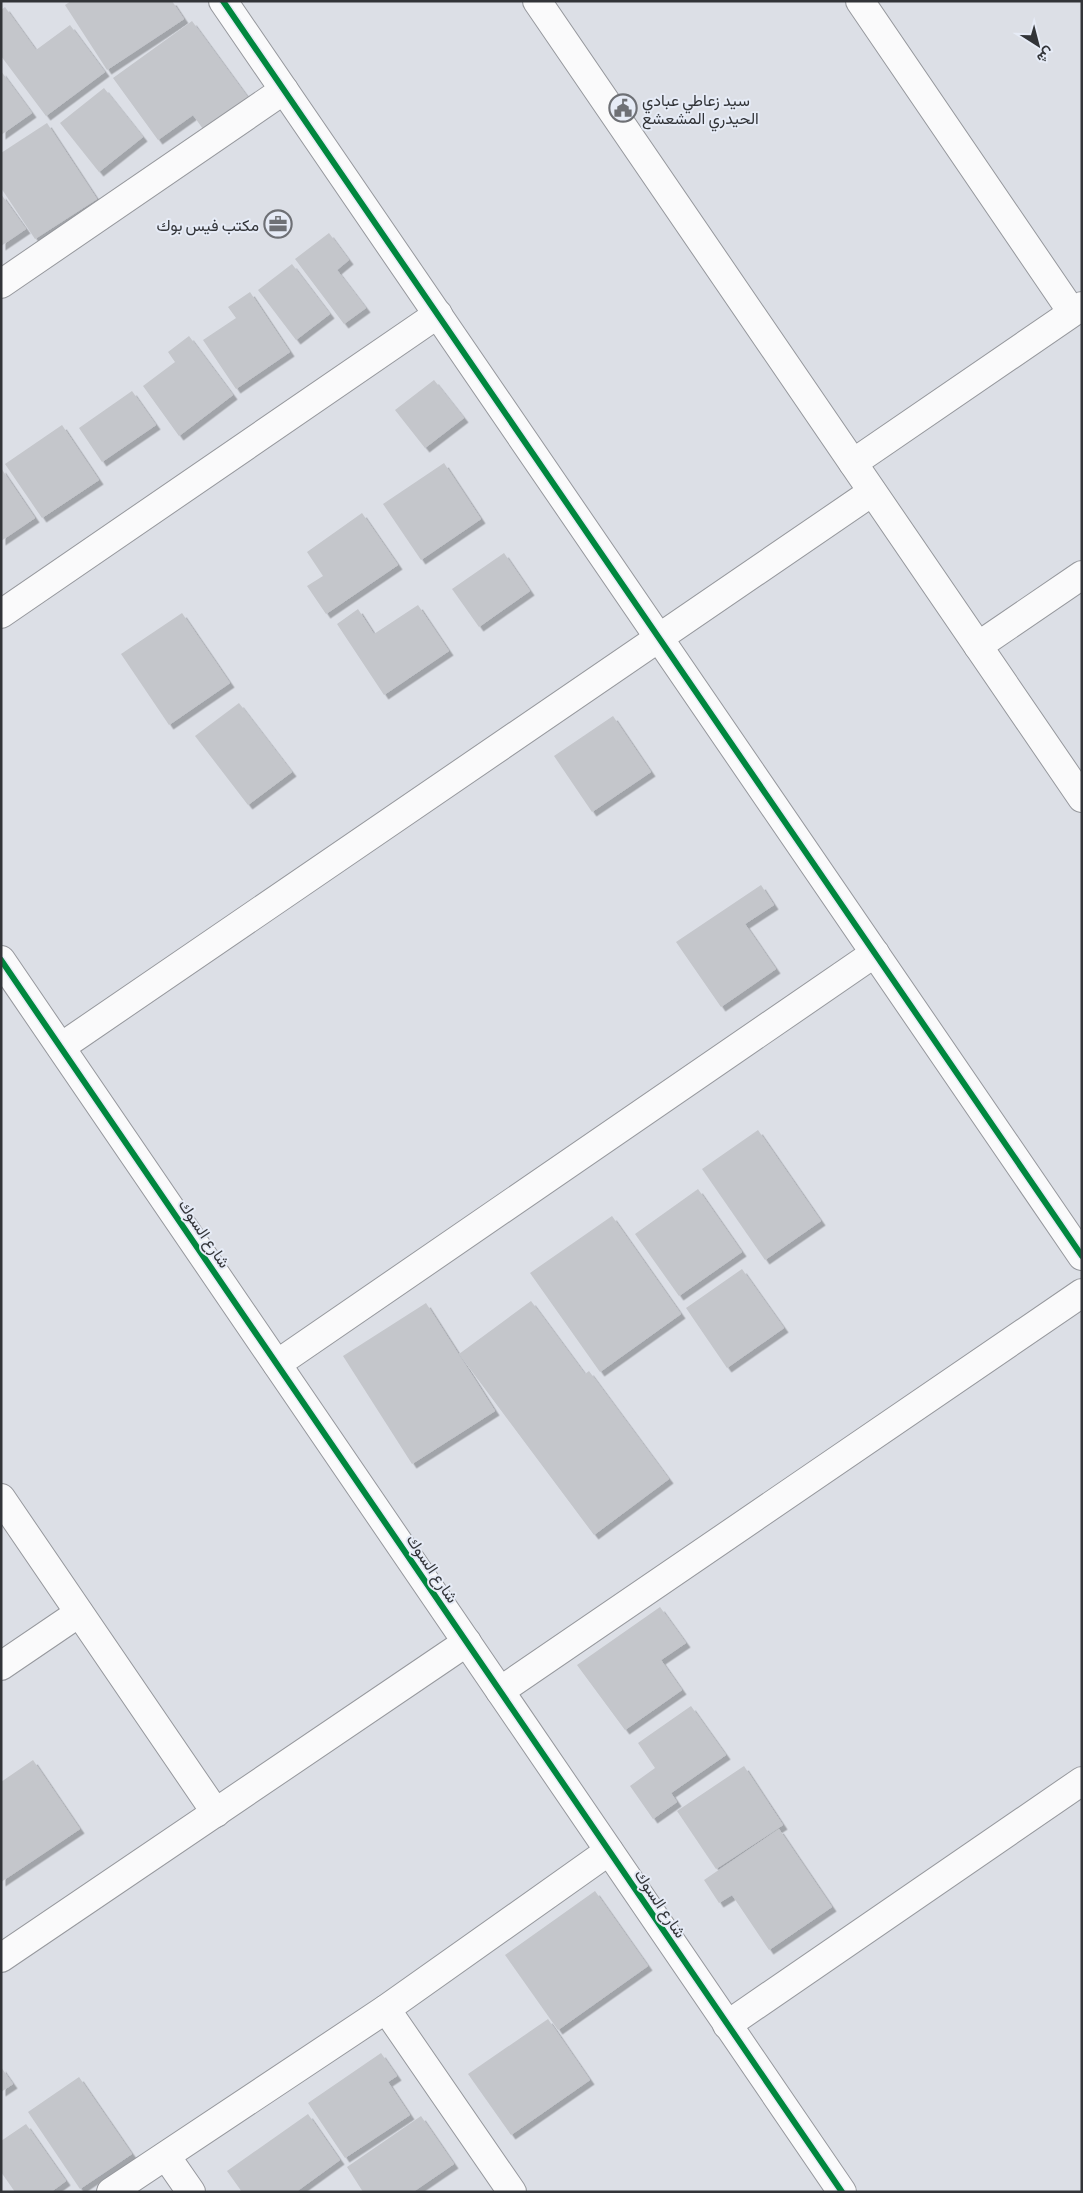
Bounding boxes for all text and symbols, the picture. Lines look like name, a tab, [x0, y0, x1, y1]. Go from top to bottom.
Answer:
north arrow	[1013, 20, 1063, 70]
text: ش	[1033, 43, 1058, 68]
place label: سيد زعاطي عبادي الحيدري المشعشع	[642, 90, 759, 132]
public building icon: سيد زعاطي عبادي الحيدري المشعشع	[608, 93, 638, 123]
office icon: مكتب فيس بوك	[263, 209, 293, 239]
place label: مكتب فيس بوك	[156, 215, 259, 236]
street label: شارع السوك	[173, 1195, 235, 1272]
street label: شارع السوك	[401, 1530, 463, 1607]
street label: شارع السوك	[629, 1865, 691, 1942]

